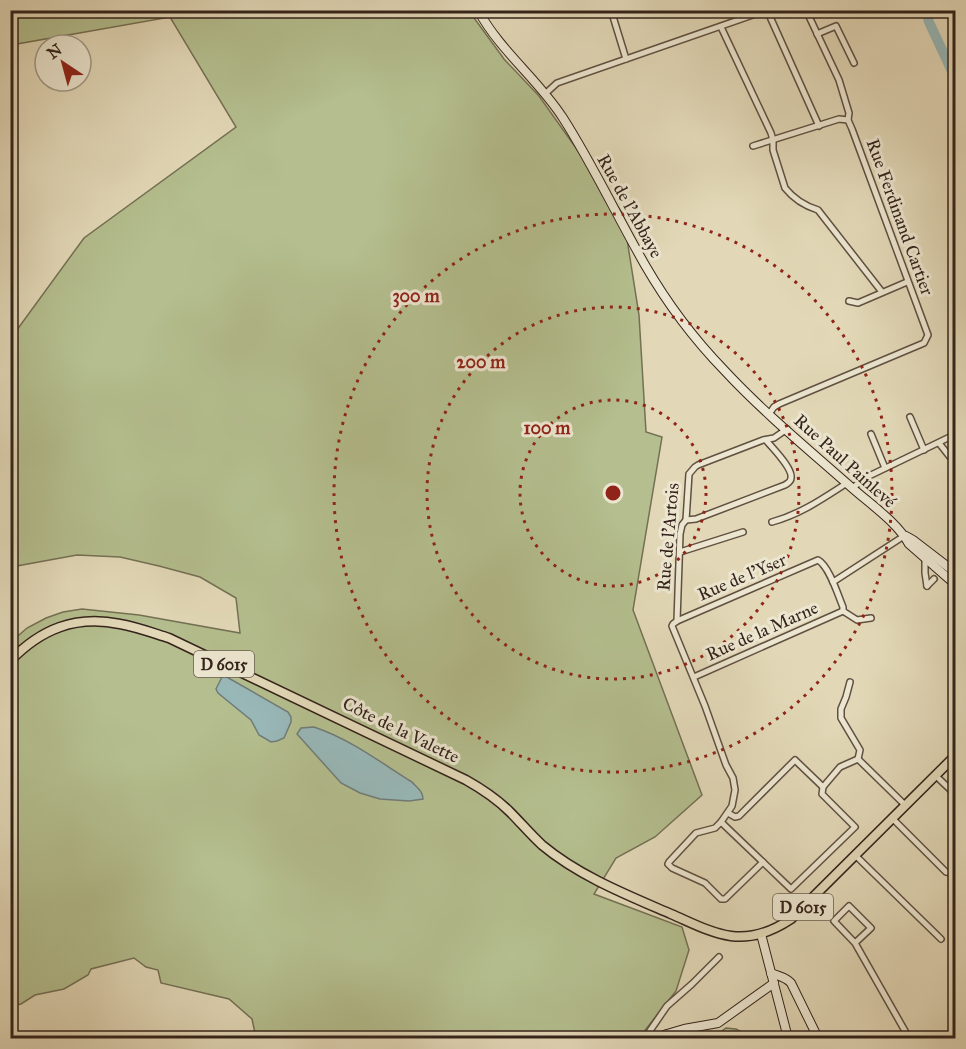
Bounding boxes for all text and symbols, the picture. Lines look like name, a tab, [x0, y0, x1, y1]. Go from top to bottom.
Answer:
north arrow	[33, 33, 93, 93]
text: N	[43, 39, 66, 63]
street label: Rue Ferdinand Cartier	[861, 136, 939, 299]
street label: Rue de l'Abbaye	[592, 150, 668, 262]
text: 300 m	[392, 285, 440, 308]
text: 200 m	[457, 351, 506, 373]
street label: Rue Paul Painlevé	[789, 409, 901, 513]
text: 100 m	[524, 417, 571, 439]
street label: Rue de l'Artois	[652, 482, 684, 592]
centre of rings	[603, 483, 623, 503]
street label: Rue de l'Yser	[694, 548, 790, 606]
street label: Rue de la Marne	[703, 596, 821, 666]
road number: D 6015	[194, 651, 254, 677]
street label: Côte de la Valette	[339, 692, 463, 768]
road number: D 6015	[773, 894, 833, 920]

